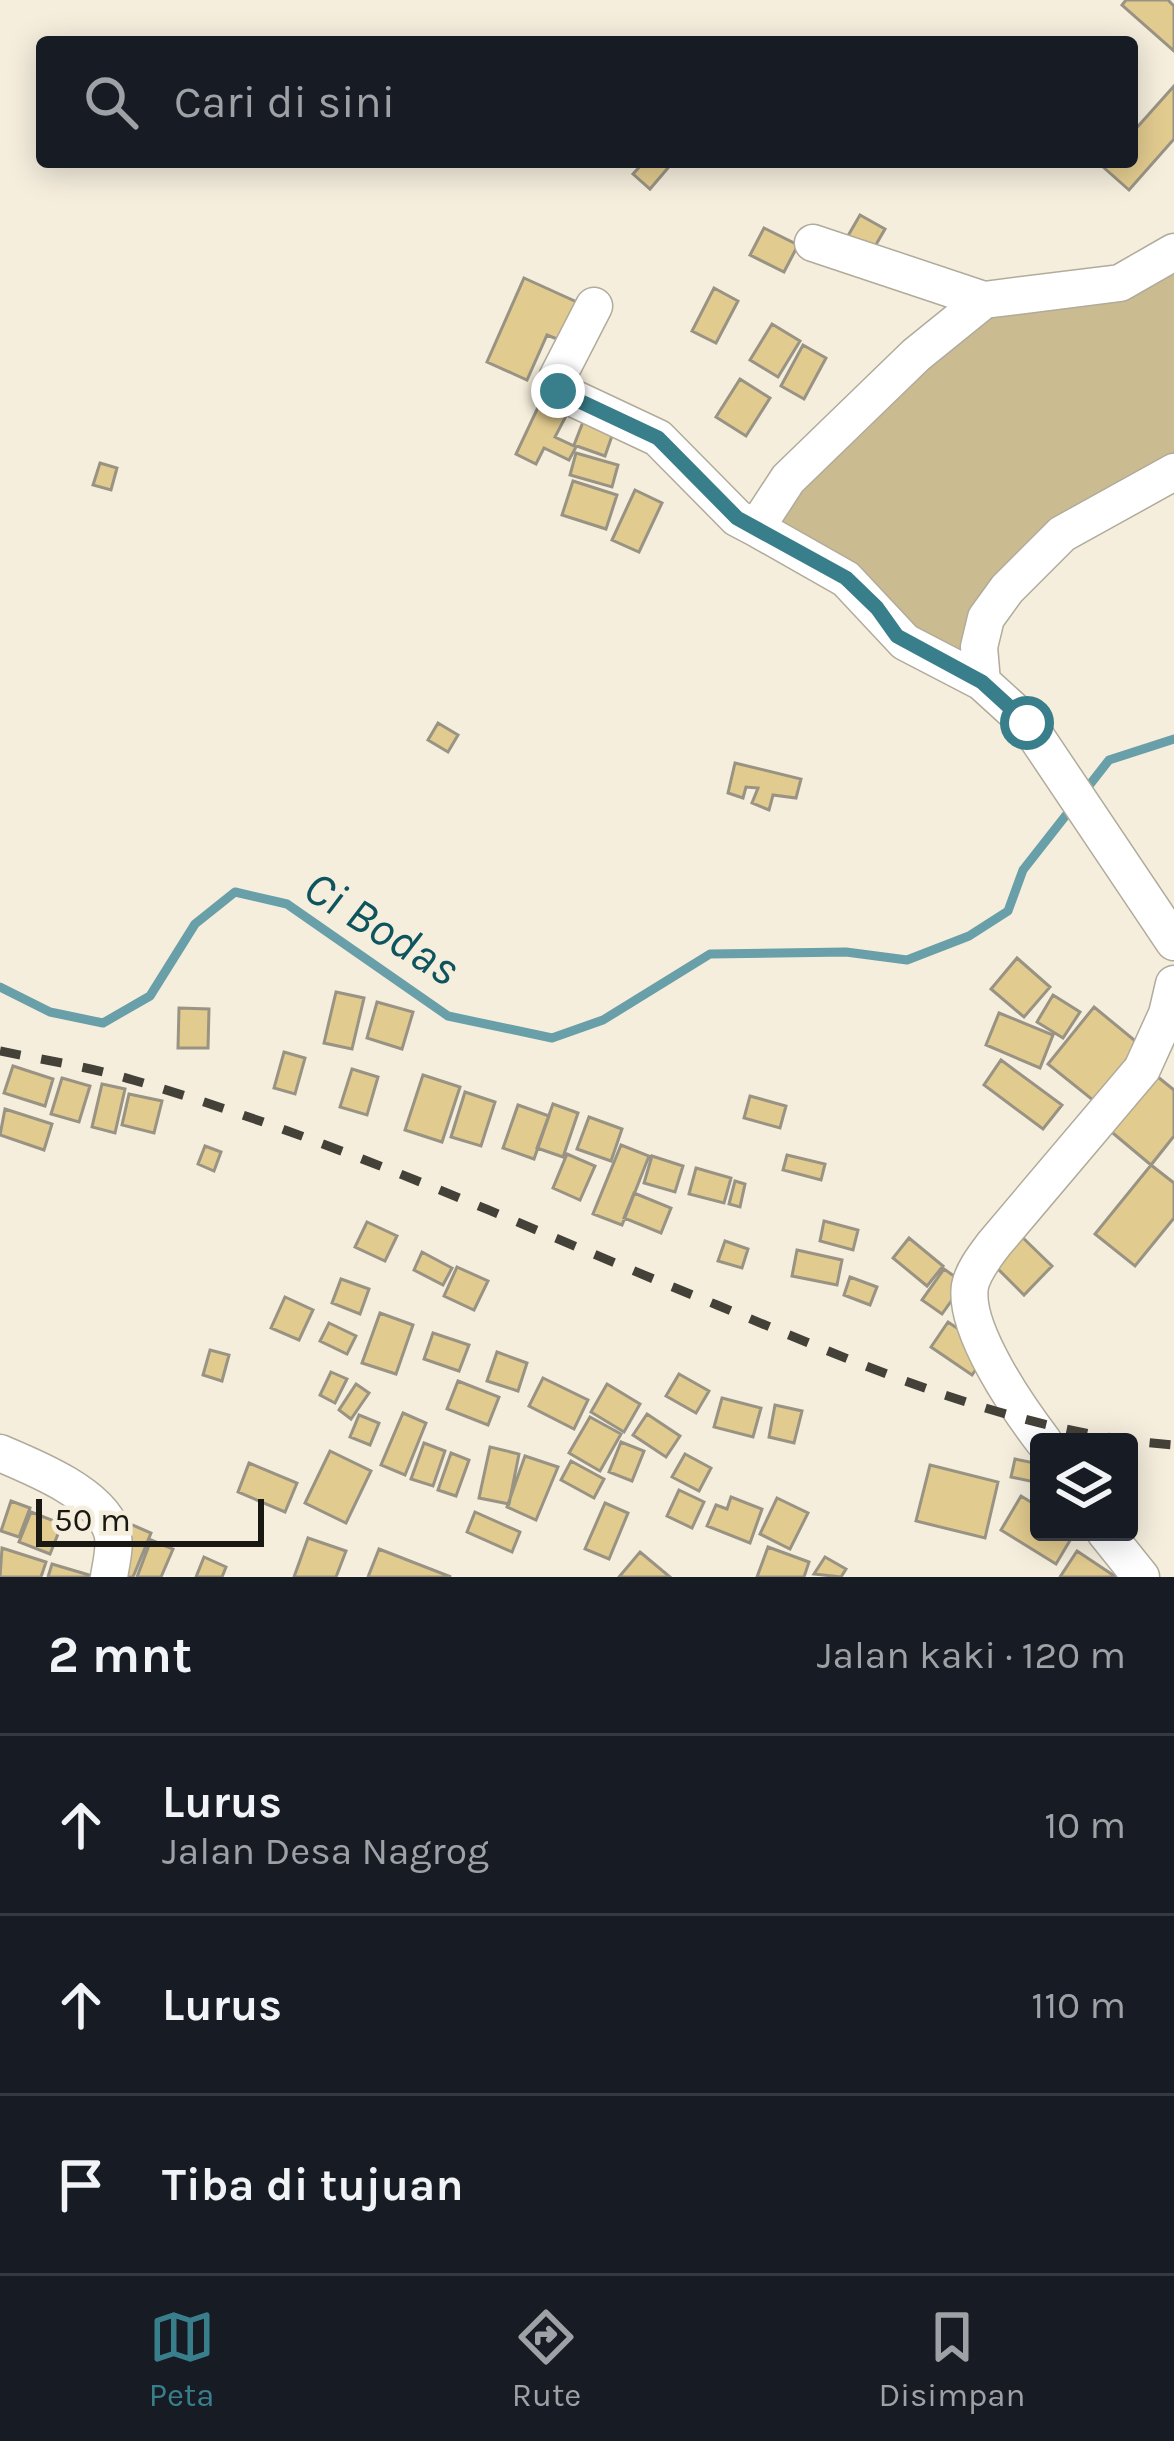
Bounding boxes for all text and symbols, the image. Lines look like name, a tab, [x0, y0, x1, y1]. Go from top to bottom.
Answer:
search box	[36, 36, 1138, 168]
icon: search	[78, 69, 144, 135]
text: Cari di sini	[174, 76, 395, 128]
route end	[531, 364, 585, 418]
route start	[1000, 696, 1054, 750]
water label: Ci Bodas	[294, 858, 470, 998]
map controls	[1030, 1433, 1138, 1541]
button: layers	[1030, 1433, 1138, 1541]
scale bar	[36, 1493, 264, 1546]
text: 50 m	[54, 1501, 131, 1539]
text: 2 mnt	[48, 1625, 192, 1685]
text: Jalan kaki · 120 m	[817, 1632, 1126, 1678]
text: Lurus	[162, 1776, 282, 1828]
icon: ahead	[48, 1792, 114, 1858]
text: 10 m	[1044, 1802, 1126, 1848]
text: Jalan Desa Nagrog	[162, 1828, 489, 1874]
icon: ahead	[48, 1972, 114, 2038]
text: Lurus	[162, 1979, 282, 2031]
text: 110 m	[1031, 1982, 1126, 2028]
icon: arrive	[48, 2152, 114, 2218]
text: Tiba di tujuan	[162, 2159, 463, 2211]
tab: Peta	[149, 2304, 215, 2414]
tab: Rute	[512, 2304, 581, 2414]
tab: Disimpan	[878, 2304, 1025, 2414]

